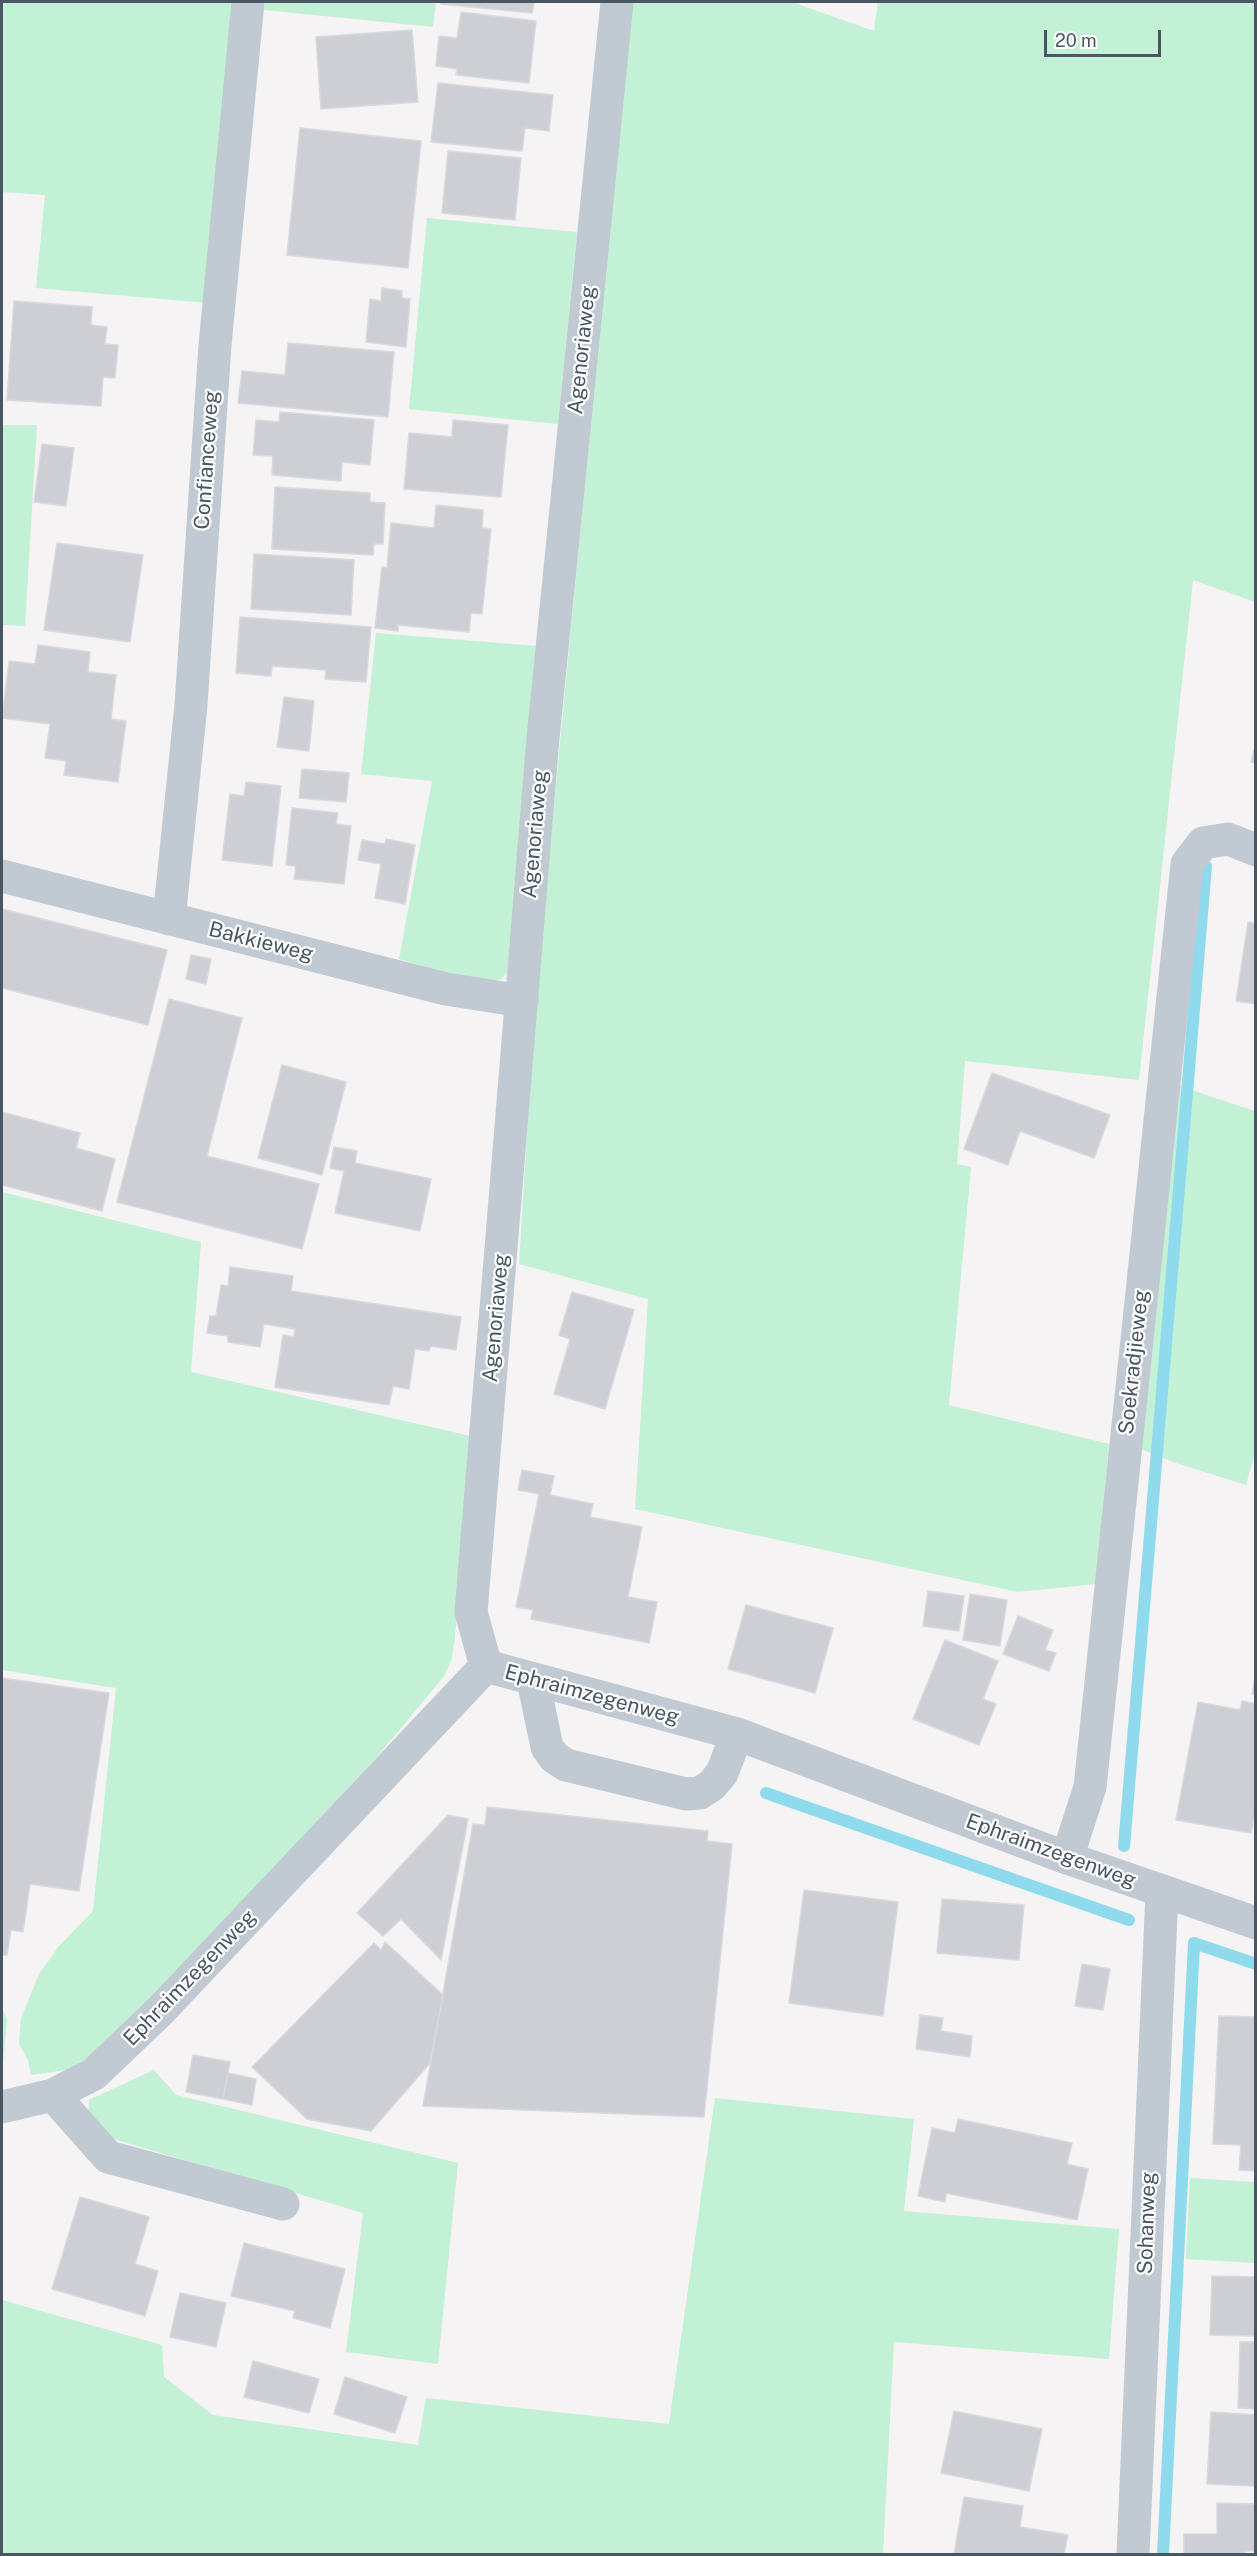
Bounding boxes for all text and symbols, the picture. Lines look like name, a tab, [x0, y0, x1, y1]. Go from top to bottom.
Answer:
scale bar	[1047, 18, 1164, 56]
text: 20 m	[1055, 30, 1097, 51]
street label: Agenoriaweg	[563, 285, 601, 415]
street label: Confianceweg	[190, 390, 224, 530]
street label: Agenoriaweg	[517, 769, 553, 899]
street label: Bakkieweg	[206, 917, 316, 967]
street label: Agenoriaweg	[478, 1253, 514, 1383]
street label: Soekradjieweg	[1114, 1288, 1154, 1436]
street label: Ephraimzegenweg	[502, 1660, 682, 1730]
street label: Ephraimzegenweg	[962, 1808, 1140, 1894]
street label: Ephraimzegenweg	[119, 1905, 261, 2051]
street label: Sohanweg	[1133, 2171, 1161, 2275]

